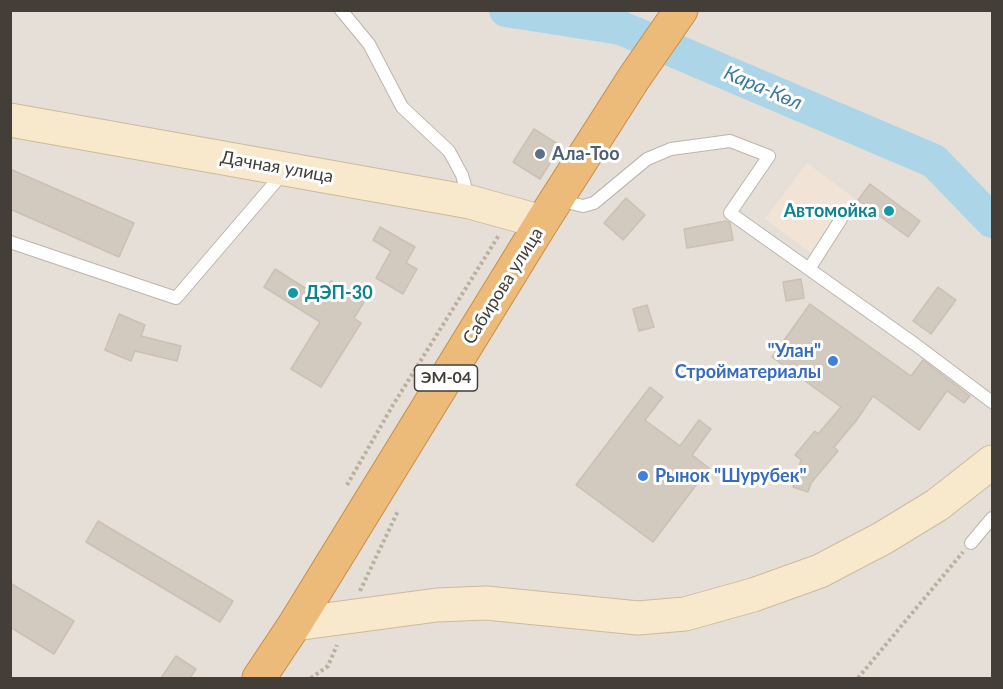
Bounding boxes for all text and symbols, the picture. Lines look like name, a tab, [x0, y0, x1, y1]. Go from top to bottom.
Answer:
water label: Кара-Көл	[720, 61, 806, 115]
place label: Ала-Тоо	[552, 143, 620, 165]
street label: Дачная улица	[219, 146, 335, 188]
marker: Ала-Тоо	[533, 147, 547, 161]
place label: Автомойка	[784, 200, 877, 222]
marker: Автомойка	[882, 204, 896, 218]
street label: Сабирова улица	[458, 224, 548, 348]
place label: ДЭП-30	[305, 282, 373, 304]
marker: ДЭП-30	[286, 286, 300, 300]
place label: "Улан" Стройматериалы	[675, 340, 821, 382]
marker: "Улан" Стройматериалы	[826, 354, 840, 368]
road number: ЭМ-04	[414, 365, 478, 391]
place label: Рынок "Шурубек"	[655, 465, 807, 487]
marker: Рынок "Шурубек"	[636, 469, 650, 483]

